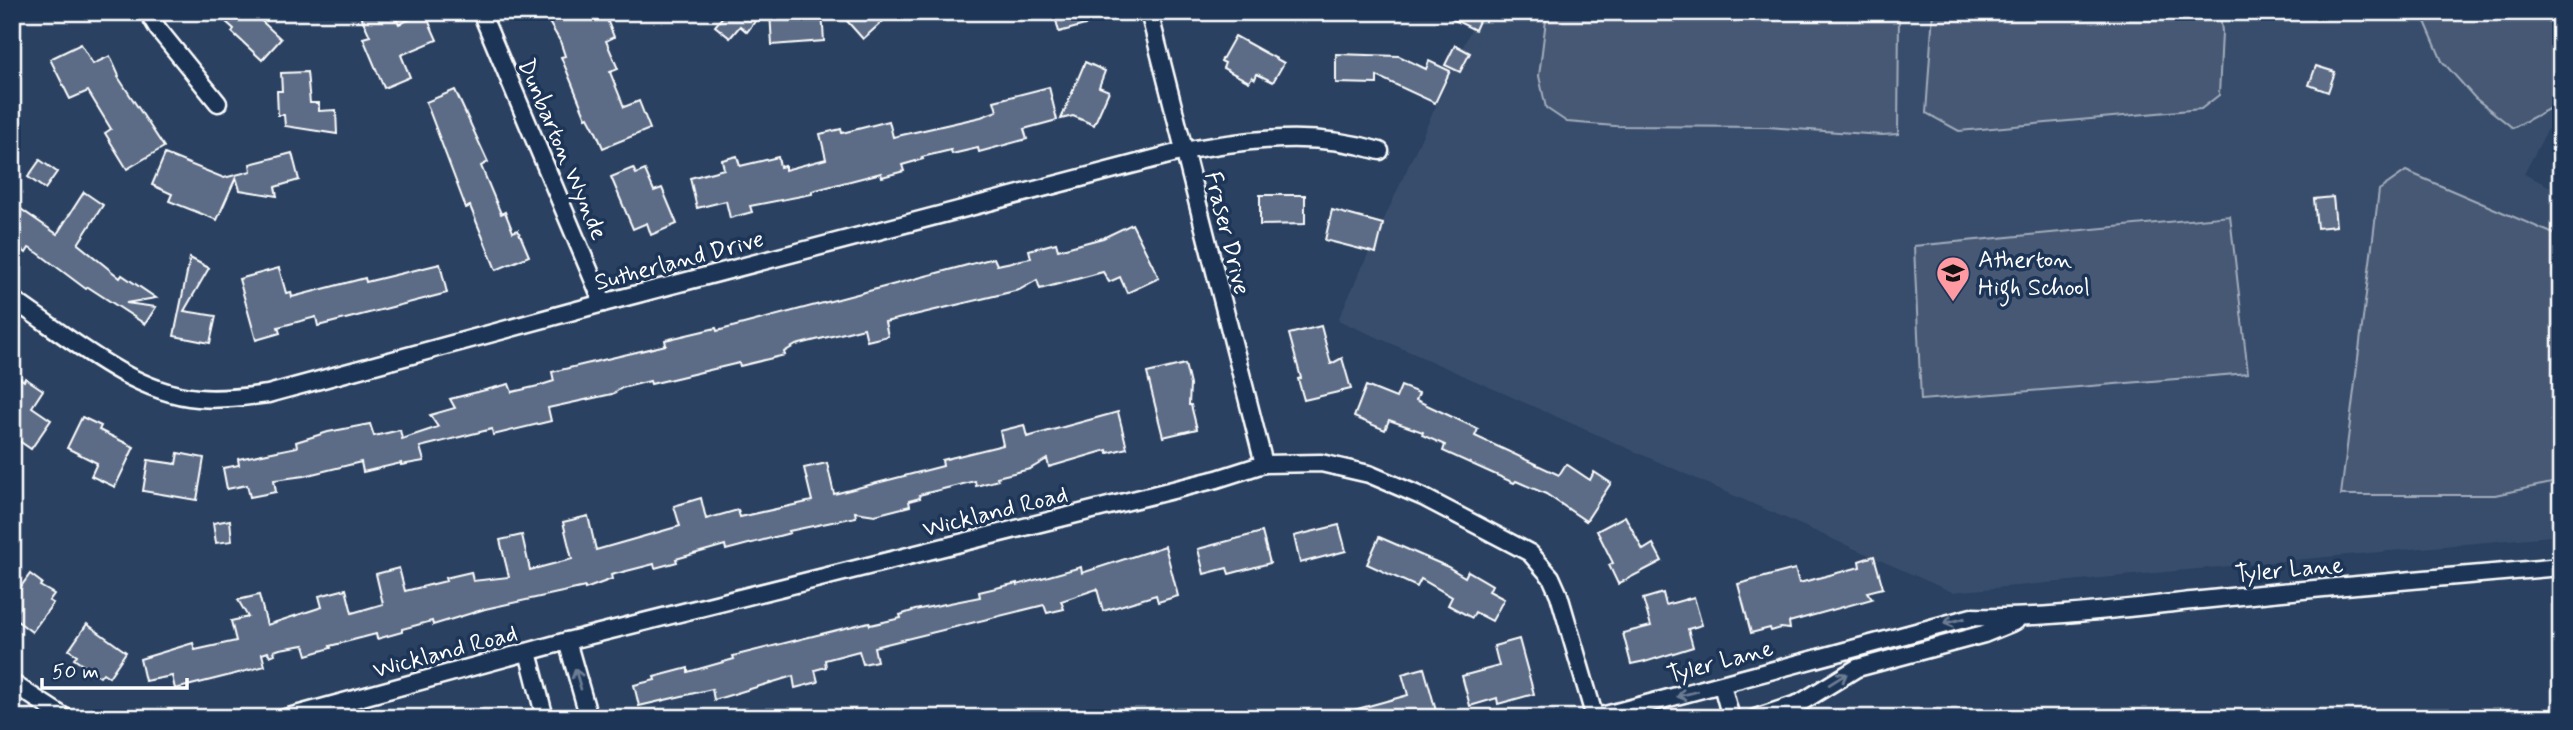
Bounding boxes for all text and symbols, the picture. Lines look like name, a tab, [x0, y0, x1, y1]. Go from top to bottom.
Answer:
street label: Dunbarton Wynde	[509, 54, 614, 245]
street label: Fraser Drive	[1196, 168, 1257, 298]
street label: Sutherland Drive	[591, 224, 768, 299]
place label: Atherton High School	[1978, 245, 2090, 307]
school or university icon: Atherton High School	[1934, 254, 1972, 303]
street label: Wickland Road	[920, 479, 1071, 545]
street label: Tyler Lane	[2234, 550, 2345, 591]
one-way arrow	[1943, 616, 1965, 629]
street label: Wickland Road	[370, 618, 521, 687]
street label: Tyler Lane	[1664, 633, 1777, 692]
scale bar	[42, 646, 187, 690]
text: 50 m	[52, 658, 99, 686]
one-way arrow	[571, 669, 584, 691]
one-way arrow	[1828, 671, 1847, 686]
one-way arrow	[1676, 688, 1698, 701]

